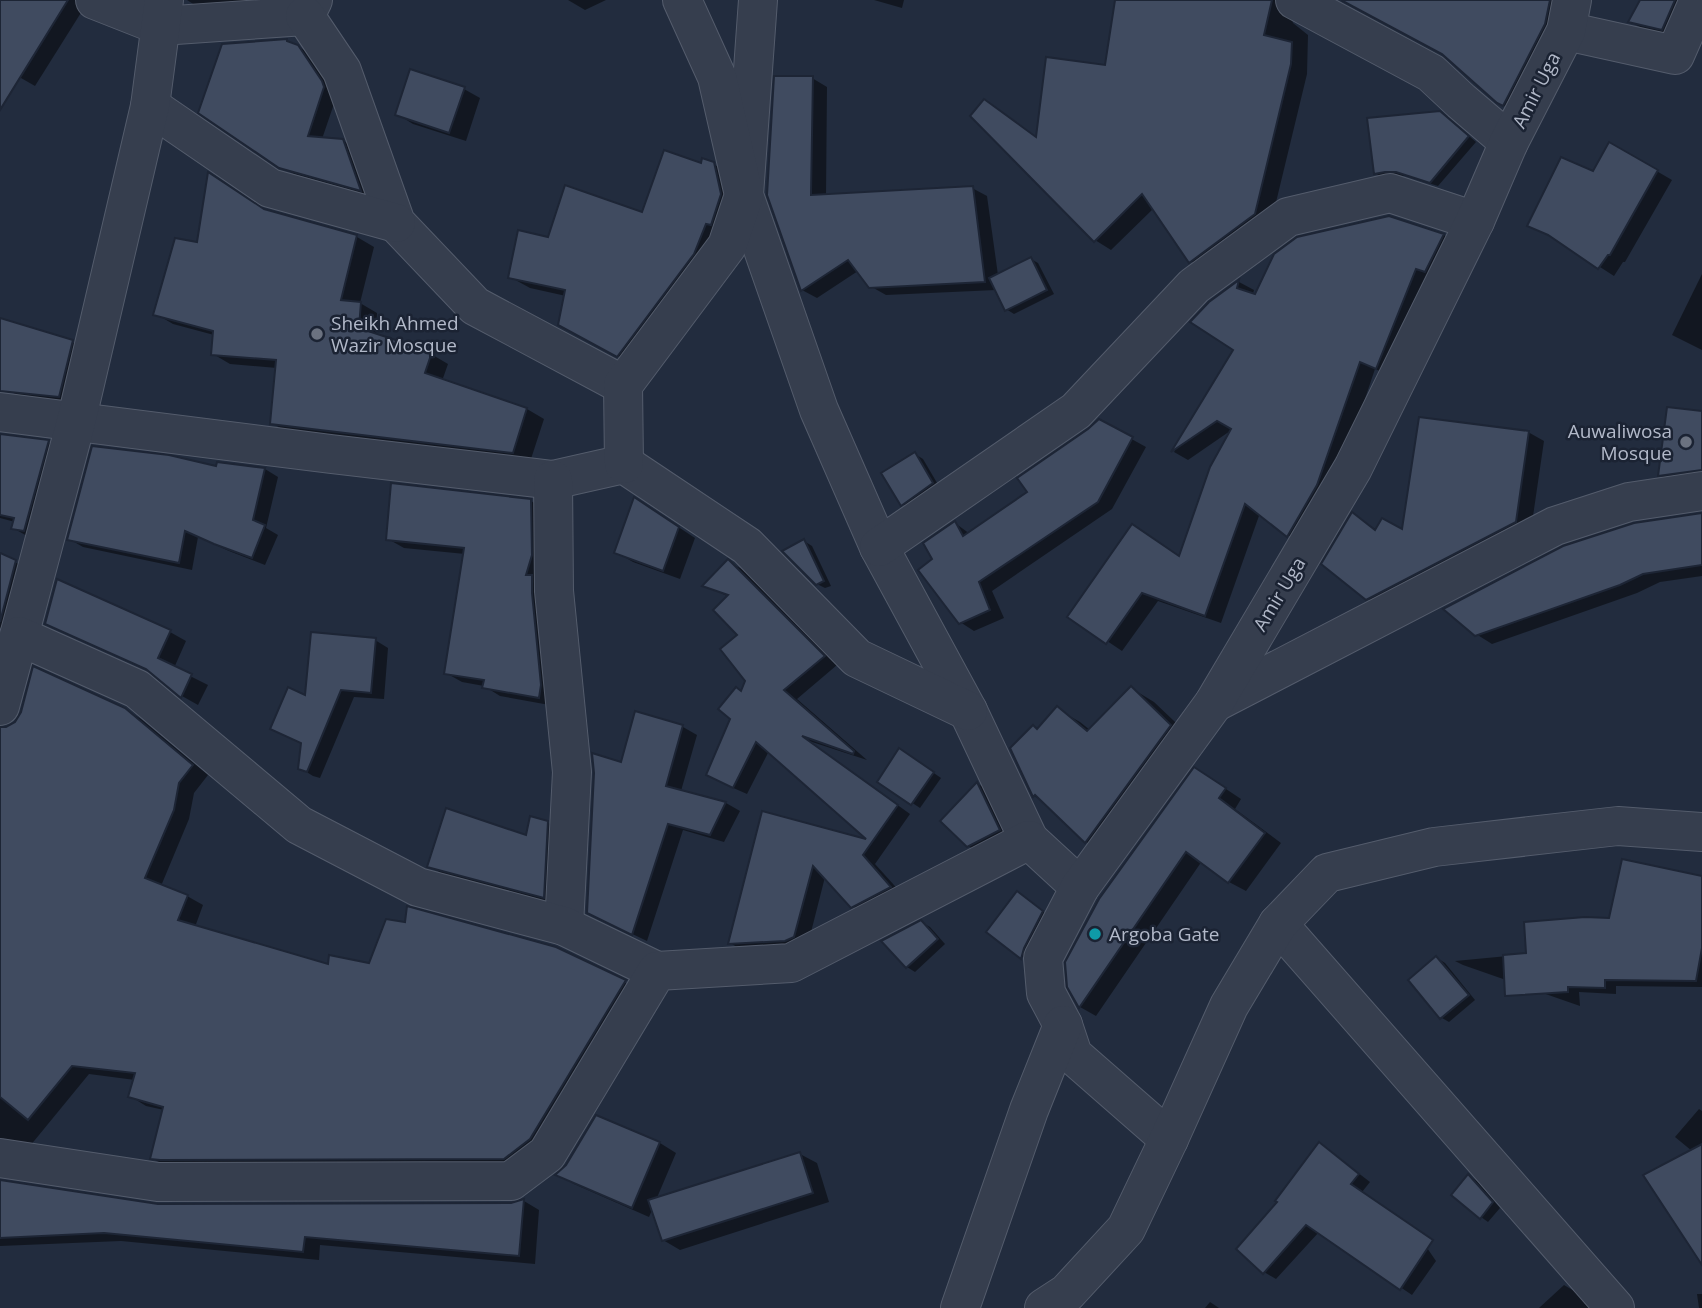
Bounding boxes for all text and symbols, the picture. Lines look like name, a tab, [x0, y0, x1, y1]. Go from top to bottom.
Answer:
street label: Amir Uga	[1506, 48, 1566, 132]
place label: Sheikh Ahmed Wazir Mosque	[331, 310, 459, 358]
marker: Sheikh Ahmed Wazir Mosque	[309, 326, 325, 342]
place label: Auwaliwosa Mosque	[1568, 418, 1672, 466]
marker: Auwaliwosa Mosque	[1678, 434, 1694, 450]
street label: Amir Uga	[1247, 552, 1311, 636]
place label: Argoba Gate	[1109, 921, 1219, 947]
marker: Argoba Gate	[1087, 926, 1103, 942]

